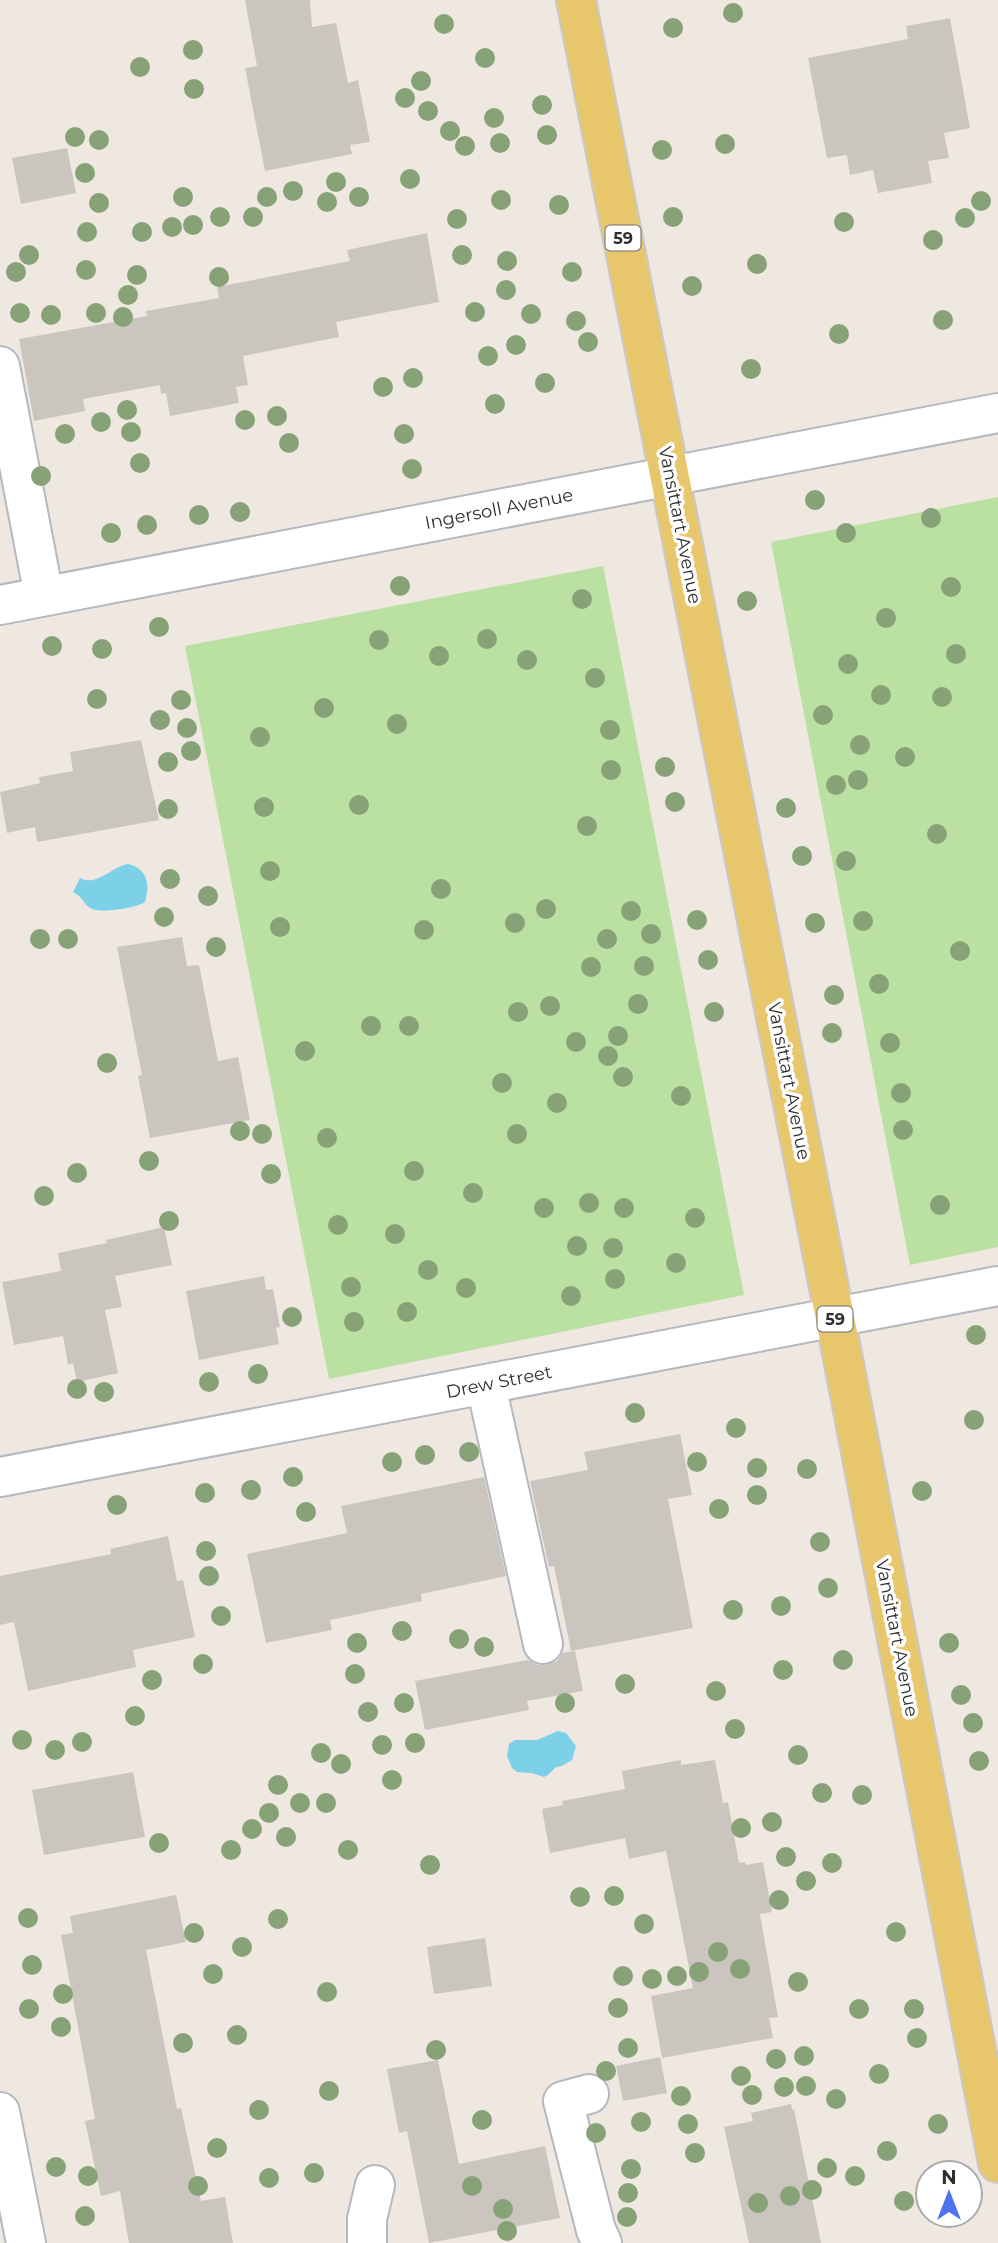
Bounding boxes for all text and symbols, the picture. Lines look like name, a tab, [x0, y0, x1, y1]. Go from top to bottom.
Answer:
road number: 59	[606, 226, 640, 250]
street label: Vansittart Avenue	[654, 444, 706, 606]
street label: Ingersoll Avenue	[423, 484, 575, 534]
street label: Vansittart Avenue	[763, 1000, 815, 1162]
road number: 59	[818, 1306, 852, 1331]
street label: Drew Street	[444, 1361, 554, 1403]
street label: Vansittart Avenue	[871, 1557, 923, 1719]
north arrow	[914, 2159, 984, 2229]
text: N	[941, 2166, 957, 2189]

